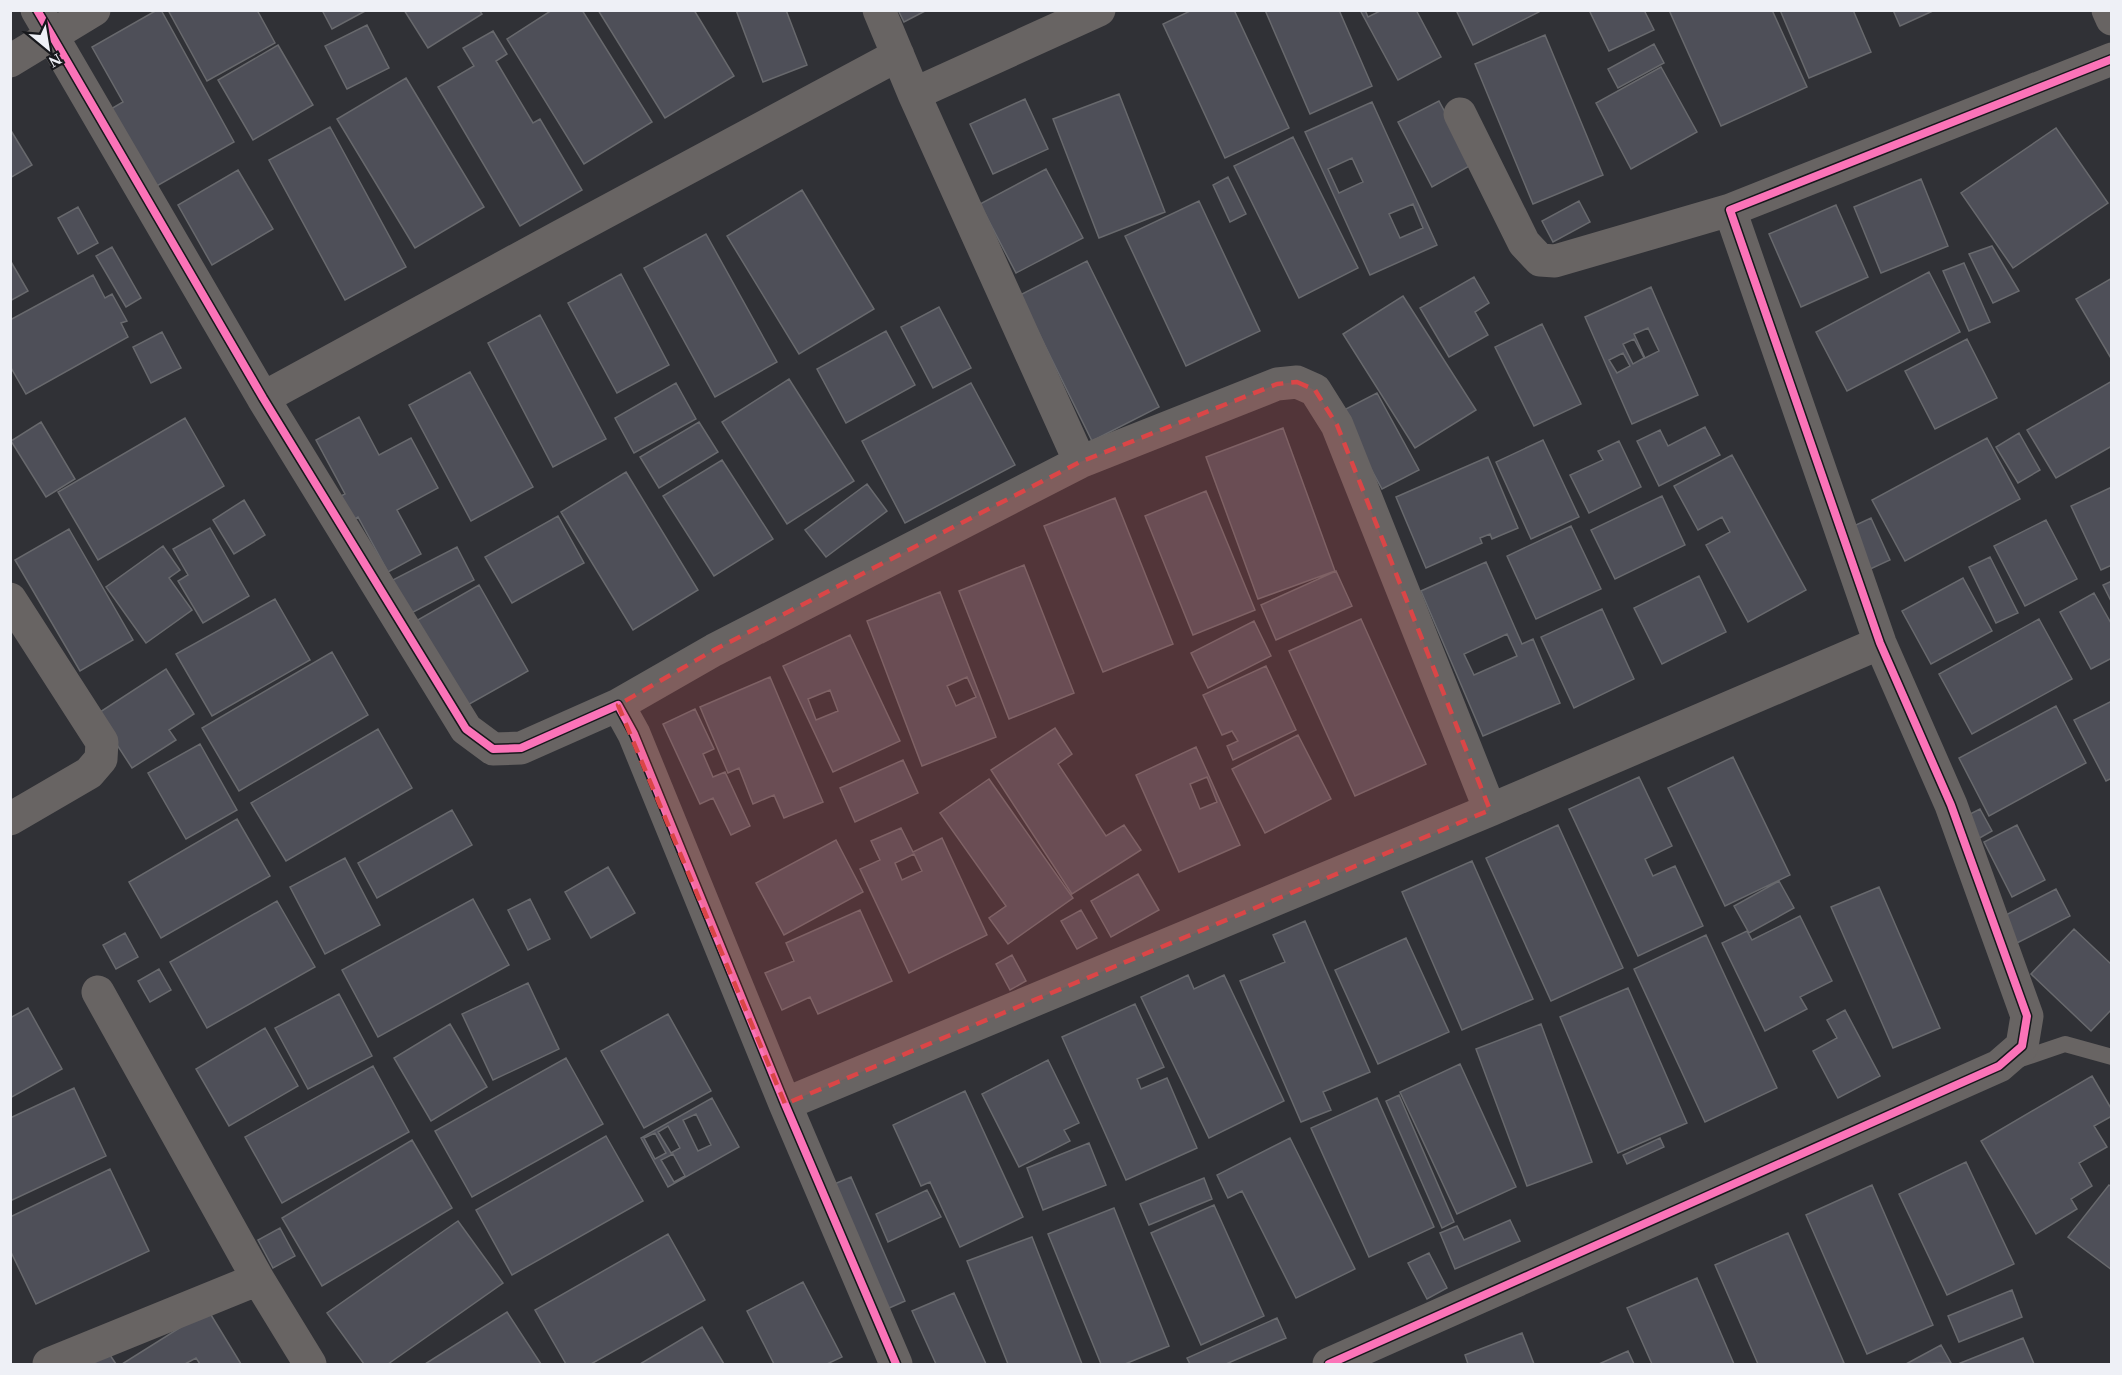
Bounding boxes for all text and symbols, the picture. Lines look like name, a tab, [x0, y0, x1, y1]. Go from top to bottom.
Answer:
north arrow	[18, 18, 78, 78]
text: N	[46, 50, 65, 71]

